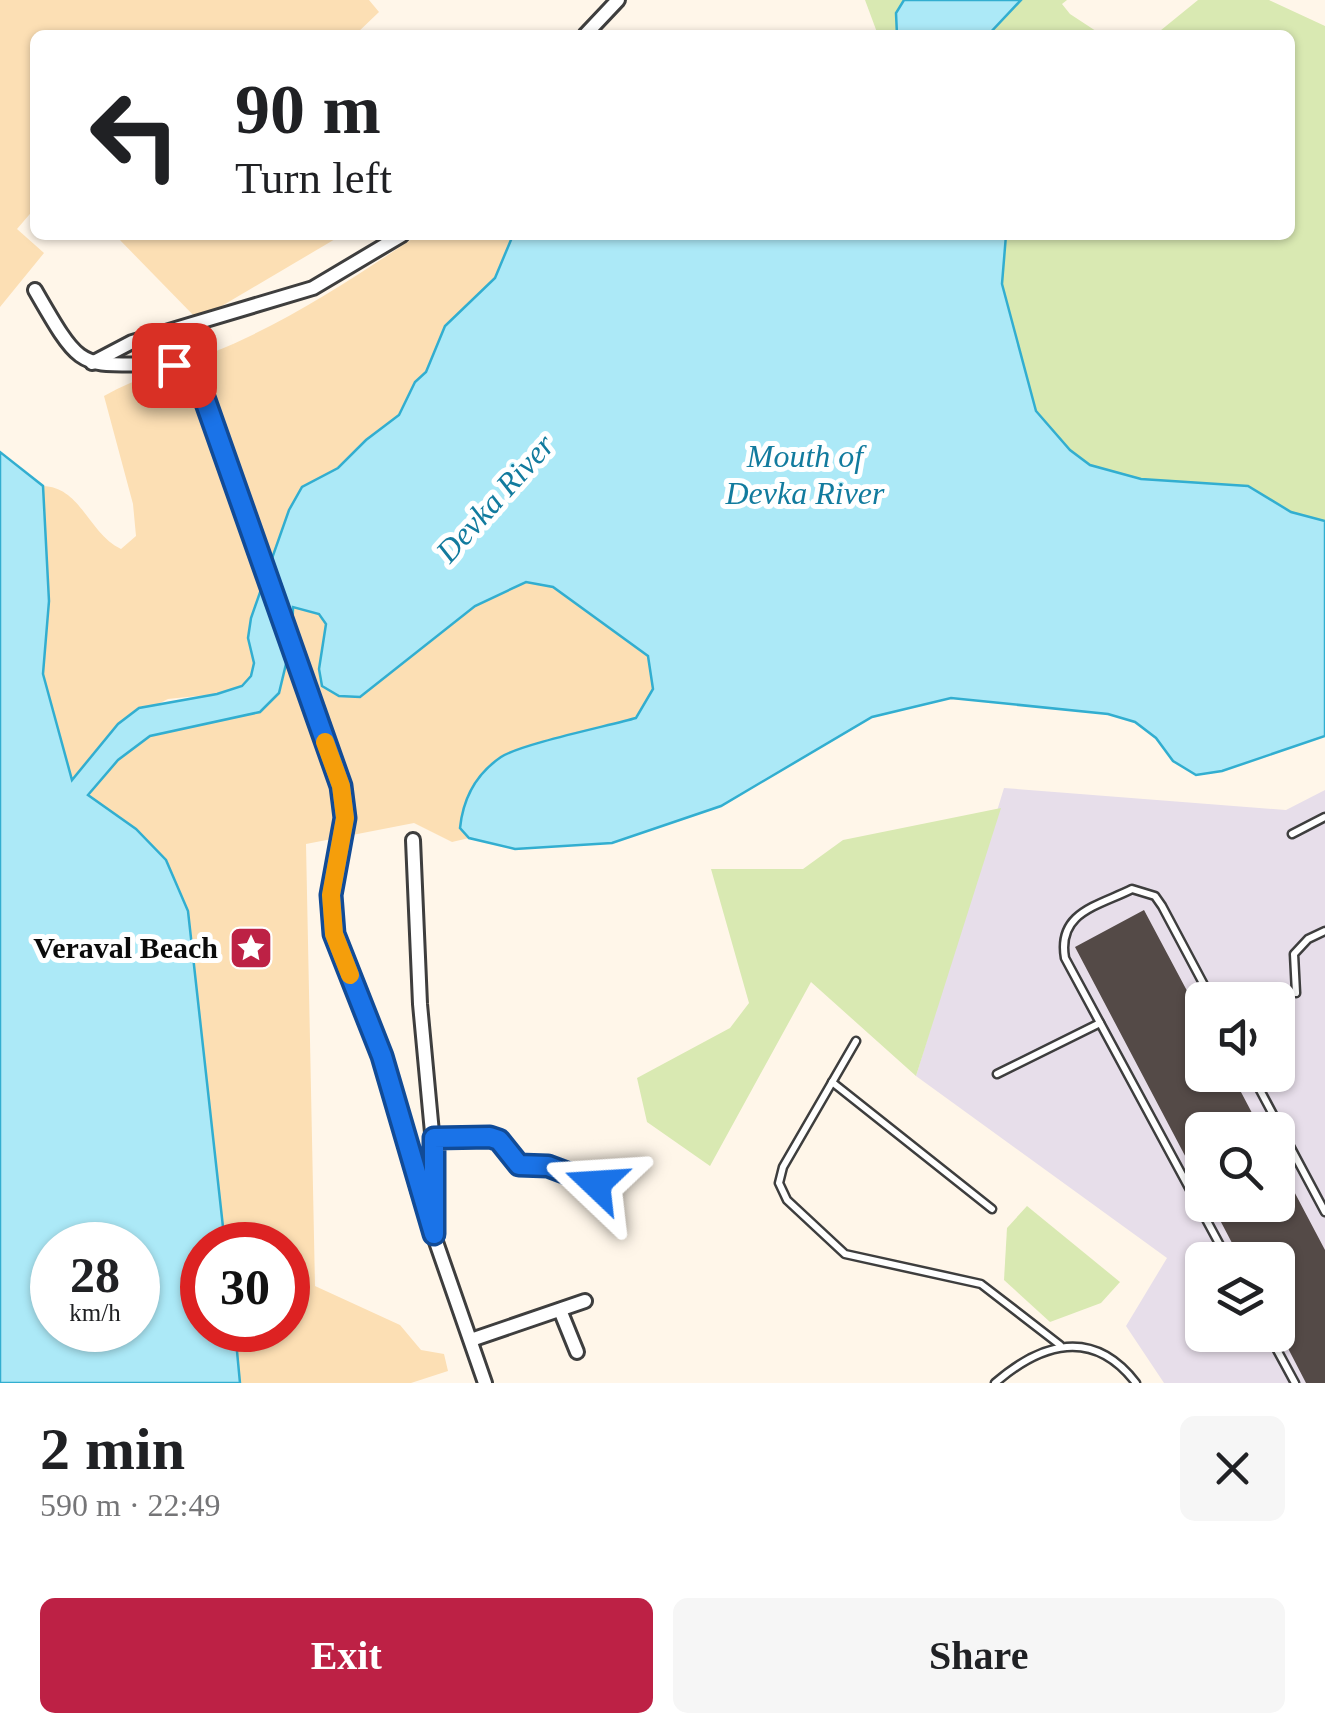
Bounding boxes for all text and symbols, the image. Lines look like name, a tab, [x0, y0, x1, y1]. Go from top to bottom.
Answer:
icon: left	[70, 70, 200, 200]
text: 90 m	[235, 71, 381, 148]
text: Turn left	[235, 153, 392, 203]
pin	[132, 323, 217, 408]
icon: arrive	[147, 338, 202, 393]
water label: Devka River	[428, 426, 562, 570]
water label: Mouth of Devka River	[724, 438, 885, 511]
place icon: Veraval Beach	[228, 925, 274, 971]
place label: Veraval Beach	[33, 931, 218, 964]
map controls	[1185, 982, 1295, 1352]
button: sound	[1185, 982, 1295, 1092]
button: search	[1185, 1112, 1295, 1222]
position arrow	[544, 1132, 648, 1236]
speed limit sign: 30	[180, 1222, 310, 1352]
button: layers	[1185, 1242, 1295, 1352]
text: 28	[70, 1247, 120, 1303]
text: km/h	[69, 1299, 121, 1326]
text: 2 min	[40, 1416, 185, 1482]
button: close	[1180, 1416, 1285, 1521]
text: 590 m · 22:49	[40, 1487, 220, 1523]
button: Exit	[40, 1598, 653, 1713]
button: Share	[673, 1598, 1285, 1713]

